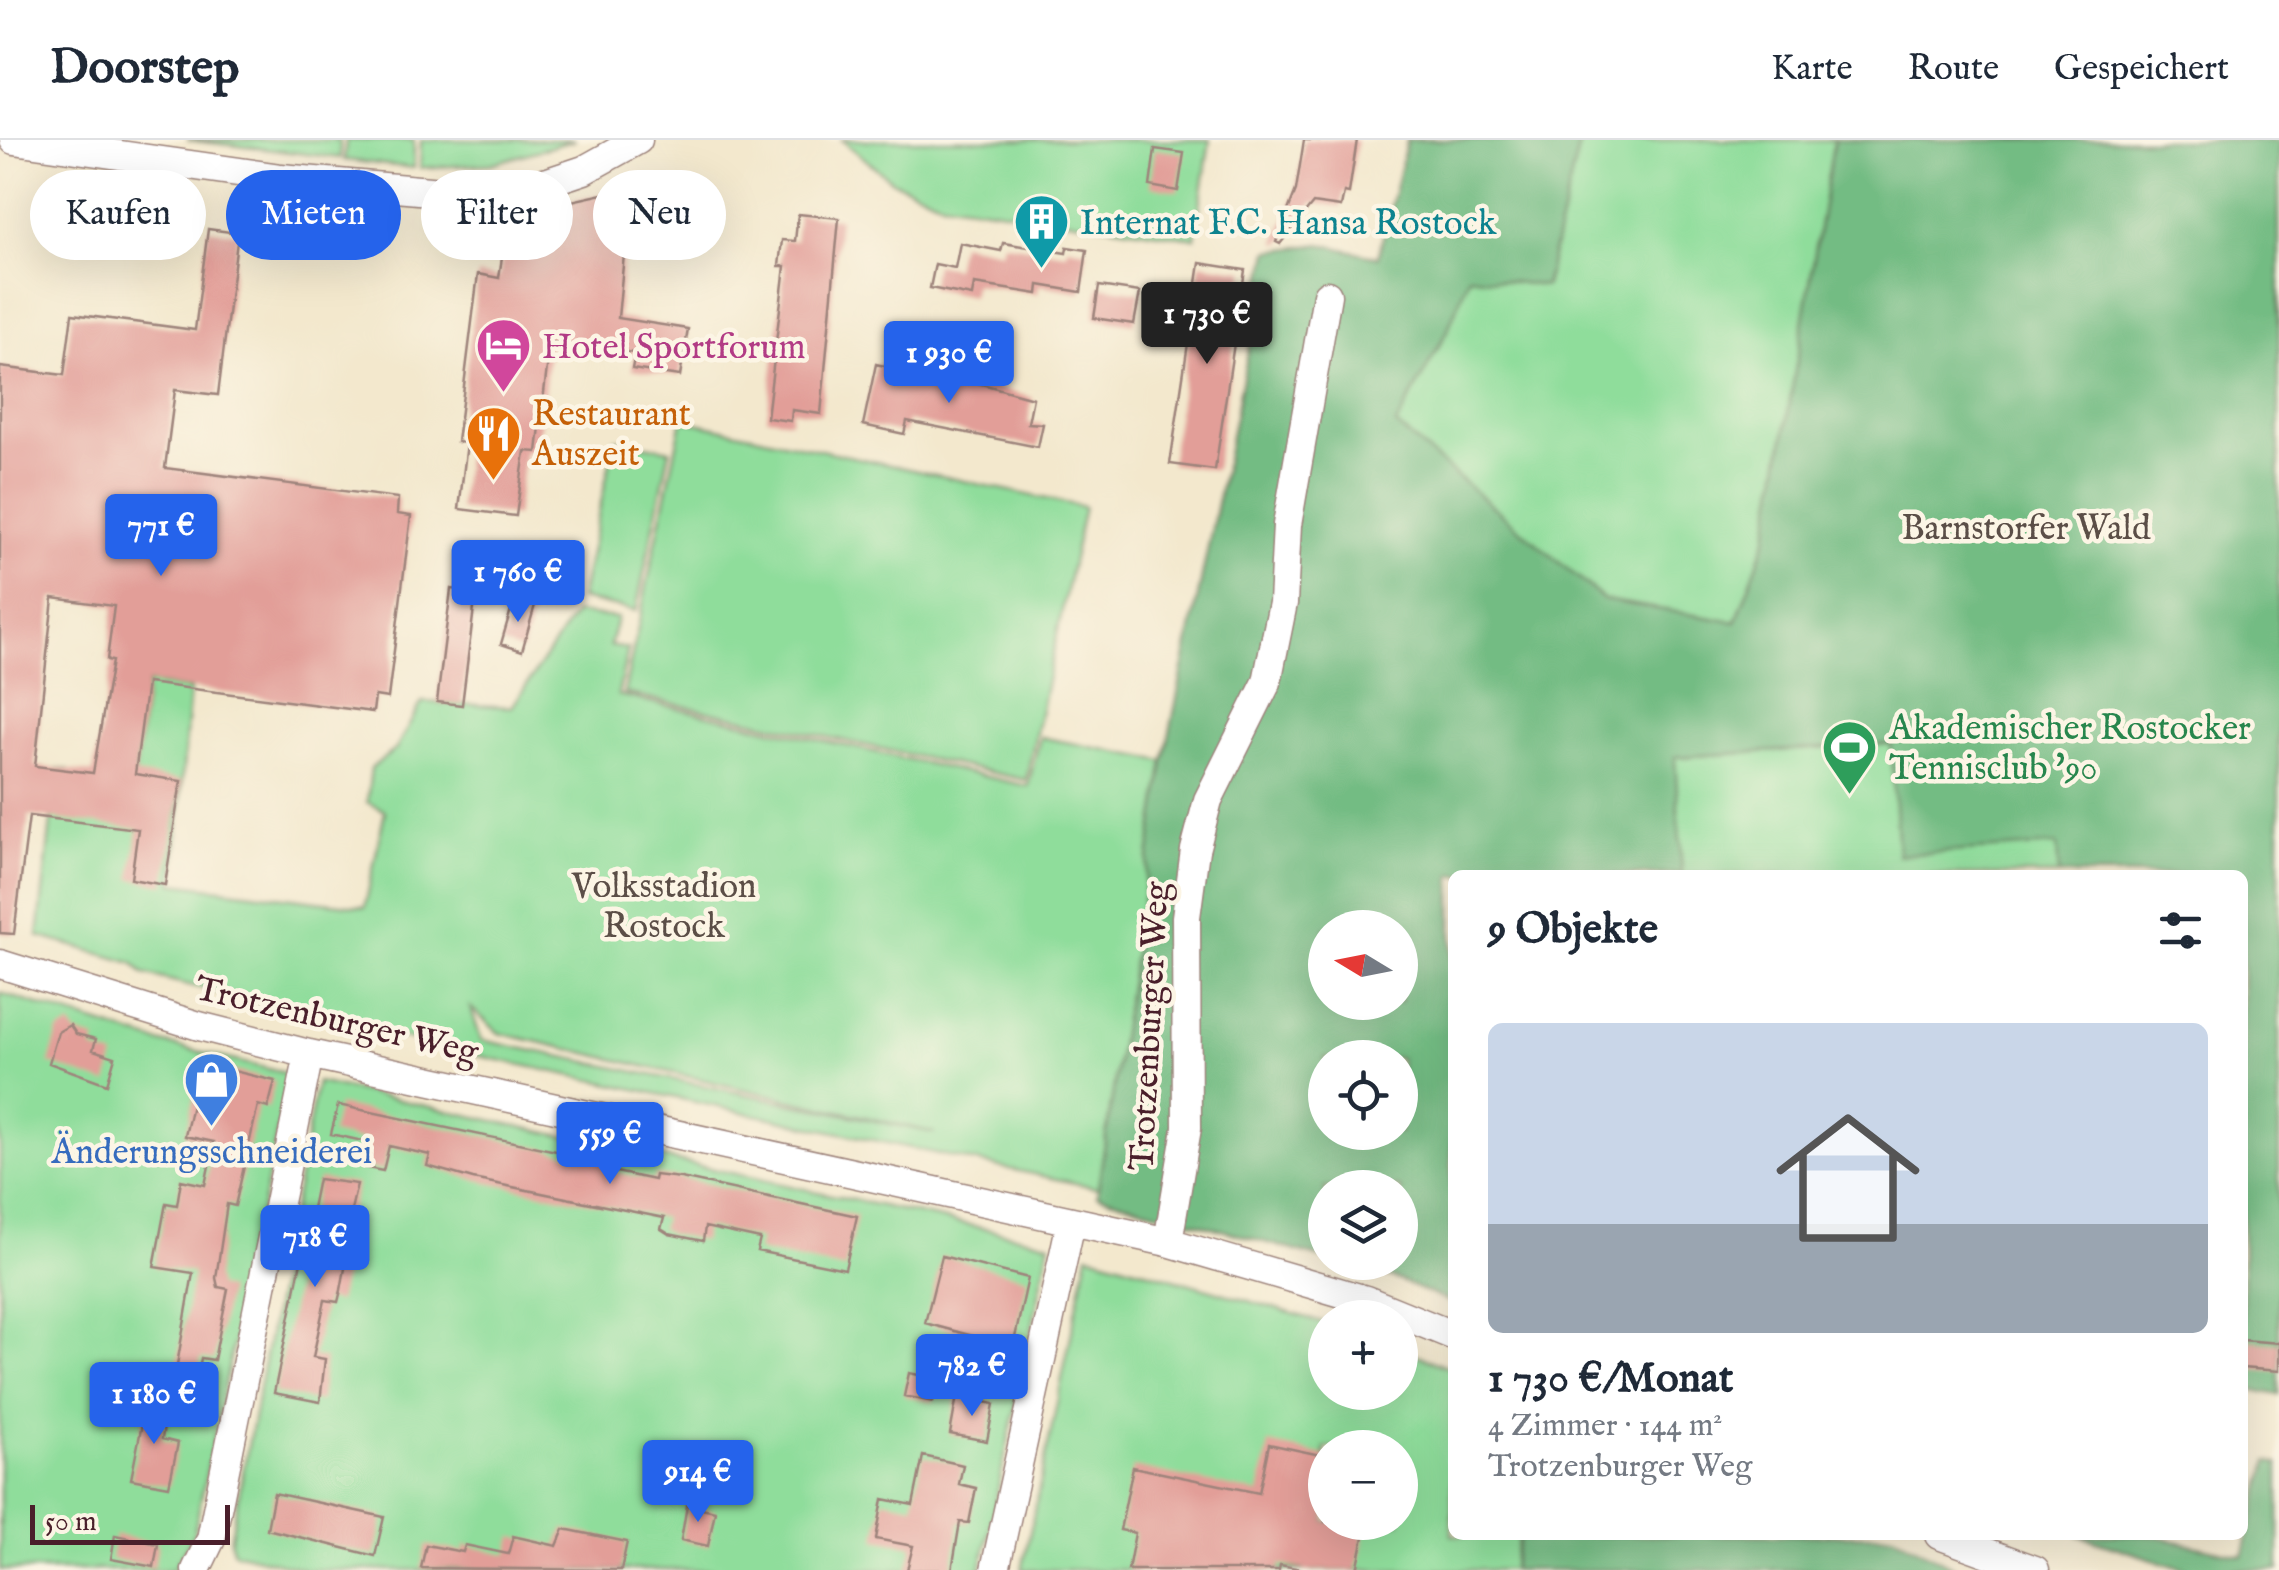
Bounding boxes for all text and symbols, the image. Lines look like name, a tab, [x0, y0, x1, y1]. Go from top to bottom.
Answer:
text: Doorstep	[50, 39, 239, 99]
text: Karte	[1771, 47, 1853, 92]
text: Route	[1908, 47, 1999, 92]
text: Gespeichert	[2054, 47, 2229, 92]
chip: Kaufen	[30, 170, 206, 260]
chip: Mieten	[226, 170, 401, 260]
chip: Filter	[421, 170, 573, 260]
chip: Neu	[593, 170, 726, 260]
building icon: Internat F.C. Hansa Rostock	[1011, 192, 1071, 271]
place label: Internat F.C. Hansa Rostock	[1080, 202, 1497, 247]
pin: 1 730 €	[1115, 282, 1299, 367]
text: 1 730 €	[1163, 294, 1251, 335]
hotel icon: Hotel Sportforum	[473, 316, 533, 395]
pin: 1 930 €	[857, 321, 1041, 406]
place label: Hotel Sportforum	[542, 326, 806, 371]
text: 1 930 €	[906, 333, 992, 374]
place label: Restaurant Auszeit	[531, 393, 691, 478]
restaurant icon: Restaurant Auszeit	[463, 403, 523, 482]
pin: 771 €	[91, 494, 231, 579]
text: 771 €	[127, 506, 195, 547]
park label: Barnstorfer Wald	[1901, 507, 2151, 552]
pin: 1 760 €	[426, 540, 610, 625]
text: 1 760 €	[474, 552, 562, 593]
place label: Akademischer Rostocker Tennisclub '90	[1888, 707, 2251, 792]
sports icon: Akademischer Rostocker Tennisclub '90	[1820, 717, 1880, 796]
park label: Volksstadion Rostock	[570, 865, 757, 950]
street label: Trotzenburger Weg	[1120, 880, 1181, 1172]
icon: filters	[2153, 903, 2208, 958]
text: 9 Objekte	[1488, 904, 1658, 957]
north arrow	[1308, 910, 1418, 1020]
map controls	[1308, 910, 1418, 1540]
street label: Trotzenburger Weg	[191, 967, 483, 1076]
button: locate	[1308, 1040, 1418, 1150]
shop icon: Änderungsschneiderei	[182, 1050, 242, 1129]
icon: home	[1758, 1088, 1938, 1268]
pin: 559 €	[540, 1102, 680, 1187]
text: 559 €	[579, 1114, 641, 1155]
place label: Änderungsschneiderei	[51, 1130, 372, 1176]
button: layers	[1308, 1170, 1418, 1280]
pin: 718 €	[245, 1205, 385, 1290]
text: 718 €	[282, 1217, 348, 1258]
button: +	[1308, 1300, 1418, 1410]
pin: 782 €	[902, 1334, 1042, 1419]
text: 782 €	[938, 1346, 1006, 1387]
text: 1 730 €/Monat	[1488, 1353, 1733, 1406]
pin: 1 180 €	[62, 1362, 246, 1447]
text: 1 180 €	[112, 1374, 196, 1415]
text: 4 Zimmer · 144 m²	[1488, 1406, 1722, 1447]
button: −	[1308, 1430, 1418, 1540]
pin: 914 €	[628, 1440, 768, 1525]
text: Trotzenburger Weg	[1488, 1447, 1752, 1488]
text: 914 €	[664, 1452, 732, 1493]
scale bar	[30, 1500, 230, 1544]
text: 50 m	[45, 1505, 97, 1540]

